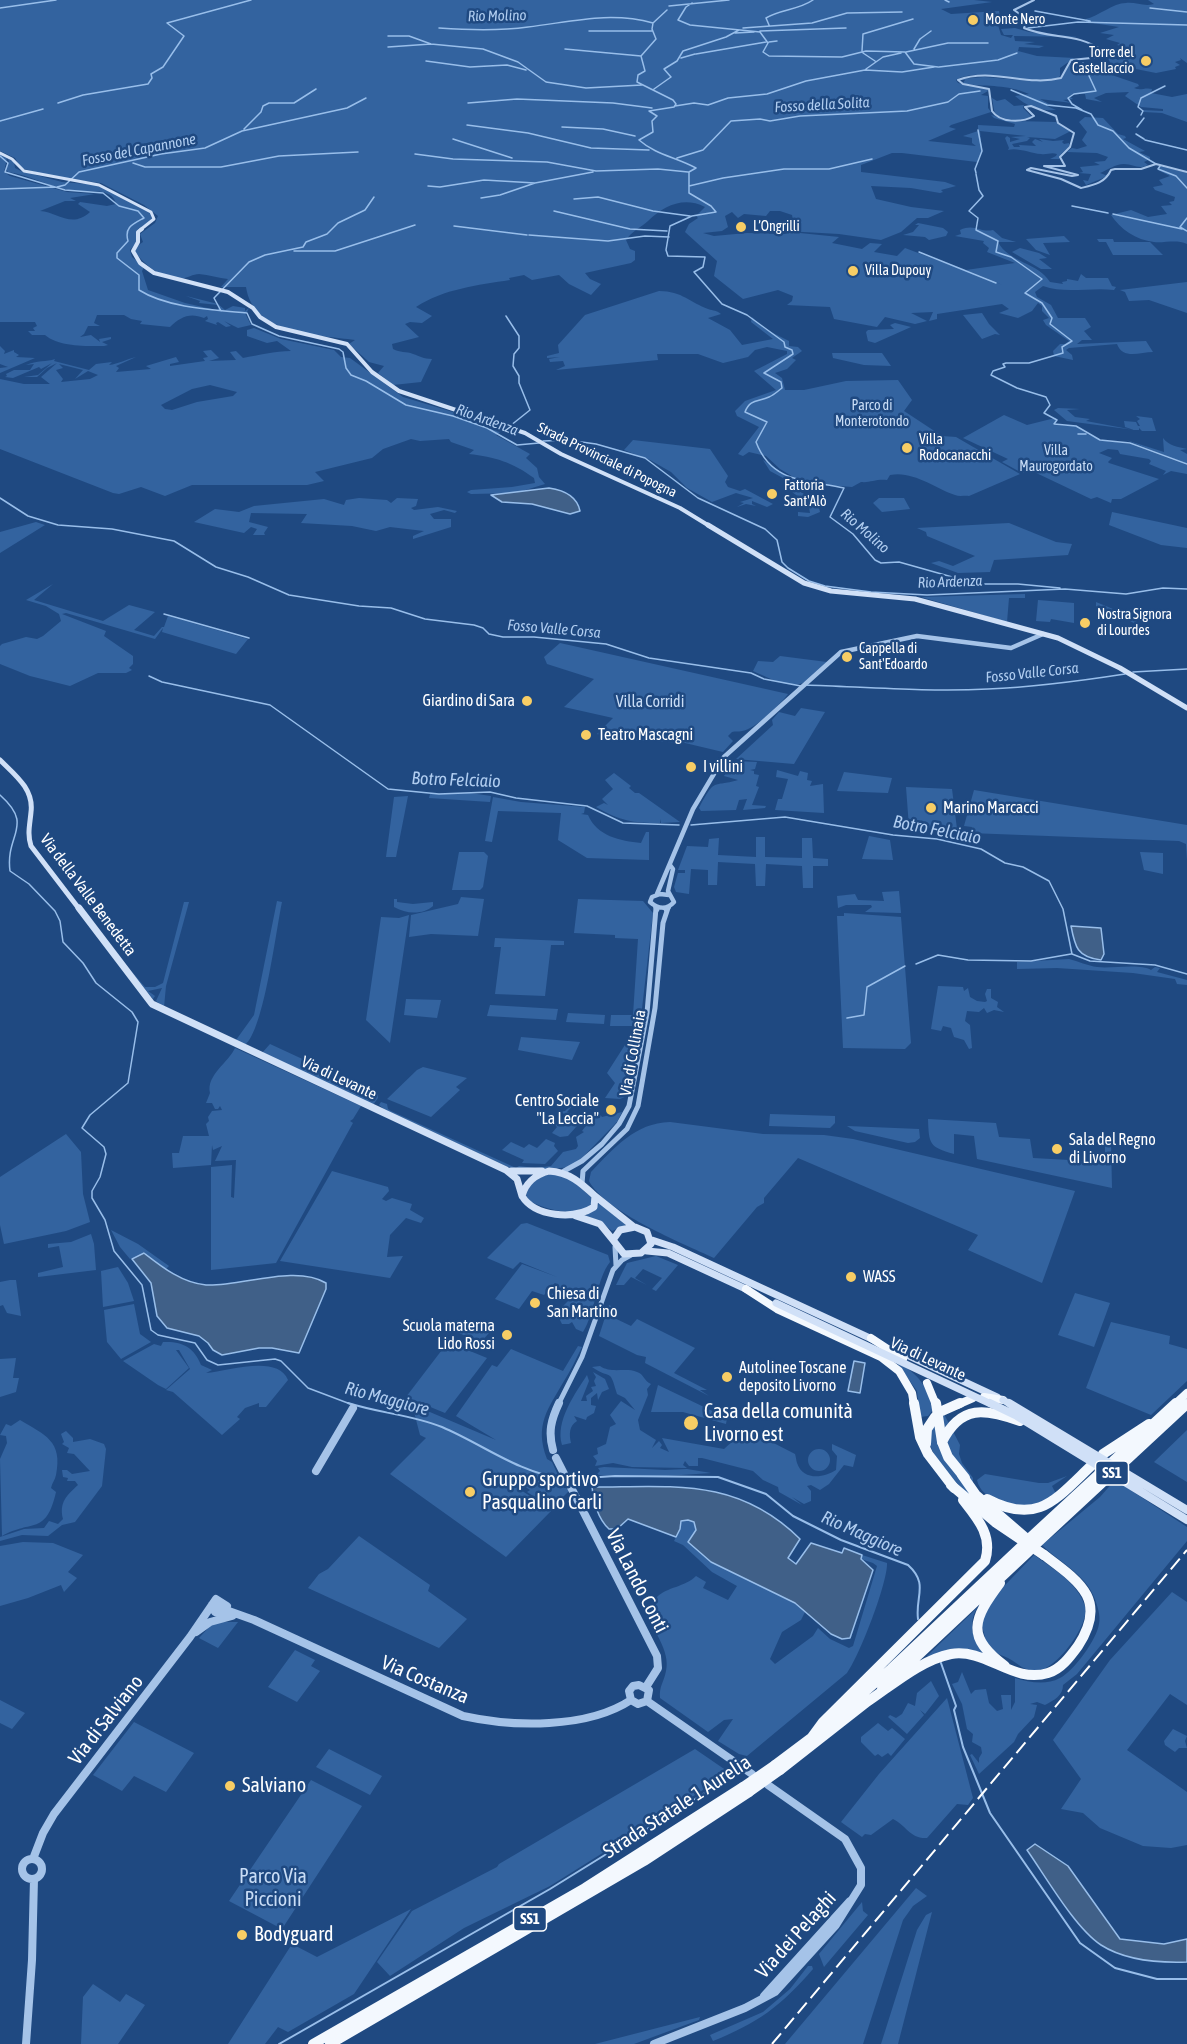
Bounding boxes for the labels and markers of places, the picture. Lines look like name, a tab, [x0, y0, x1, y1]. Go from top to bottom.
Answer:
place label: Monte Nero	[985, 12, 1045, 28]
marker: Monte Nero	[966, 13, 980, 27]
place label: Torre del Castellaccio	[1072, 45, 1134, 78]
marker: Torre del Castellaccio	[1139, 54, 1153, 68]
place label: L’Ongrilli	[753, 219, 800, 235]
marker: L’Ongrilli	[734, 220, 748, 234]
place label: Villa Dupouy	[865, 263, 931, 279]
marker: Villa Dupouy	[846, 264, 860, 278]
place label: Villa Rodocanacchi	[919, 432, 991, 464]
marker: Villa Rodocanacchi	[900, 441, 914, 455]
place label: Fattoria Sant'Alò	[784, 478, 827, 510]
marker: Fattoria Sant'Alò	[765, 487, 779, 501]
place label: Nostra Signora di Lourdes	[1097, 607, 1172, 640]
marker: Nostra Signora di Lourdes	[1078, 616, 1092, 630]
place label: Cappella di Sant'Edoardo	[859, 641, 928, 674]
marker: Cappella di Sant'Edoardo	[840, 650, 854, 664]
place label: Giardino di Sara	[422, 691, 515, 711]
marker: Giardino di Sara	[520, 694, 534, 708]
place label: Teatro Mascagni	[598, 725, 693, 745]
marker: Teatro Mascagni	[579, 728, 593, 742]
place label: I villini	[703, 757, 743, 777]
marker: I villini	[684, 760, 698, 774]
place label: Marino Marcacci	[943, 798, 1039, 818]
marker: Marino Marcacci	[924, 801, 938, 815]
place label: Centro Sociale "La Leccia"	[515, 1091, 599, 1129]
marker: Centro Sociale "La Leccia"	[604, 1103, 618, 1117]
place label: Sala del Regno di Livorno	[1069, 1130, 1156, 1168]
marker: Sala del Regno di Livorno	[1050, 1142, 1064, 1156]
place label: WASS	[863, 1267, 896, 1287]
marker: WASS	[844, 1270, 858, 1284]
place label: Chiesa di San Martino	[547, 1284, 617, 1322]
marker: Chiesa di San Martino	[528, 1296, 542, 1310]
place label: Scuola materna Lido Rossi	[403, 1316, 495, 1354]
marker: Scuola materna Lido Rossi	[500, 1328, 514, 1342]
place label: Autolinee Toscane deposito Livorno	[739, 1358, 846, 1396]
marker: Autolinee Toscane deposito Livorno	[720, 1370, 734, 1384]
place label: Casa della comunità Livorno est	[704, 1400, 853, 1447]
marker: Casa della comunità Livorno est	[682, 1414, 700, 1432]
place label: Gruppo sportivo Pasqualino Carli	[482, 1468, 602, 1515]
marker: Gruppo sportivo Pasqualino Carli	[463, 1485, 477, 1499]
place label: Salviano	[242, 1774, 306, 1798]
marker: Salviano	[223, 1779, 237, 1793]
place label: Bodyguard	[254, 1923, 334, 1947]
marker: Bodyguard	[235, 1928, 249, 1942]

